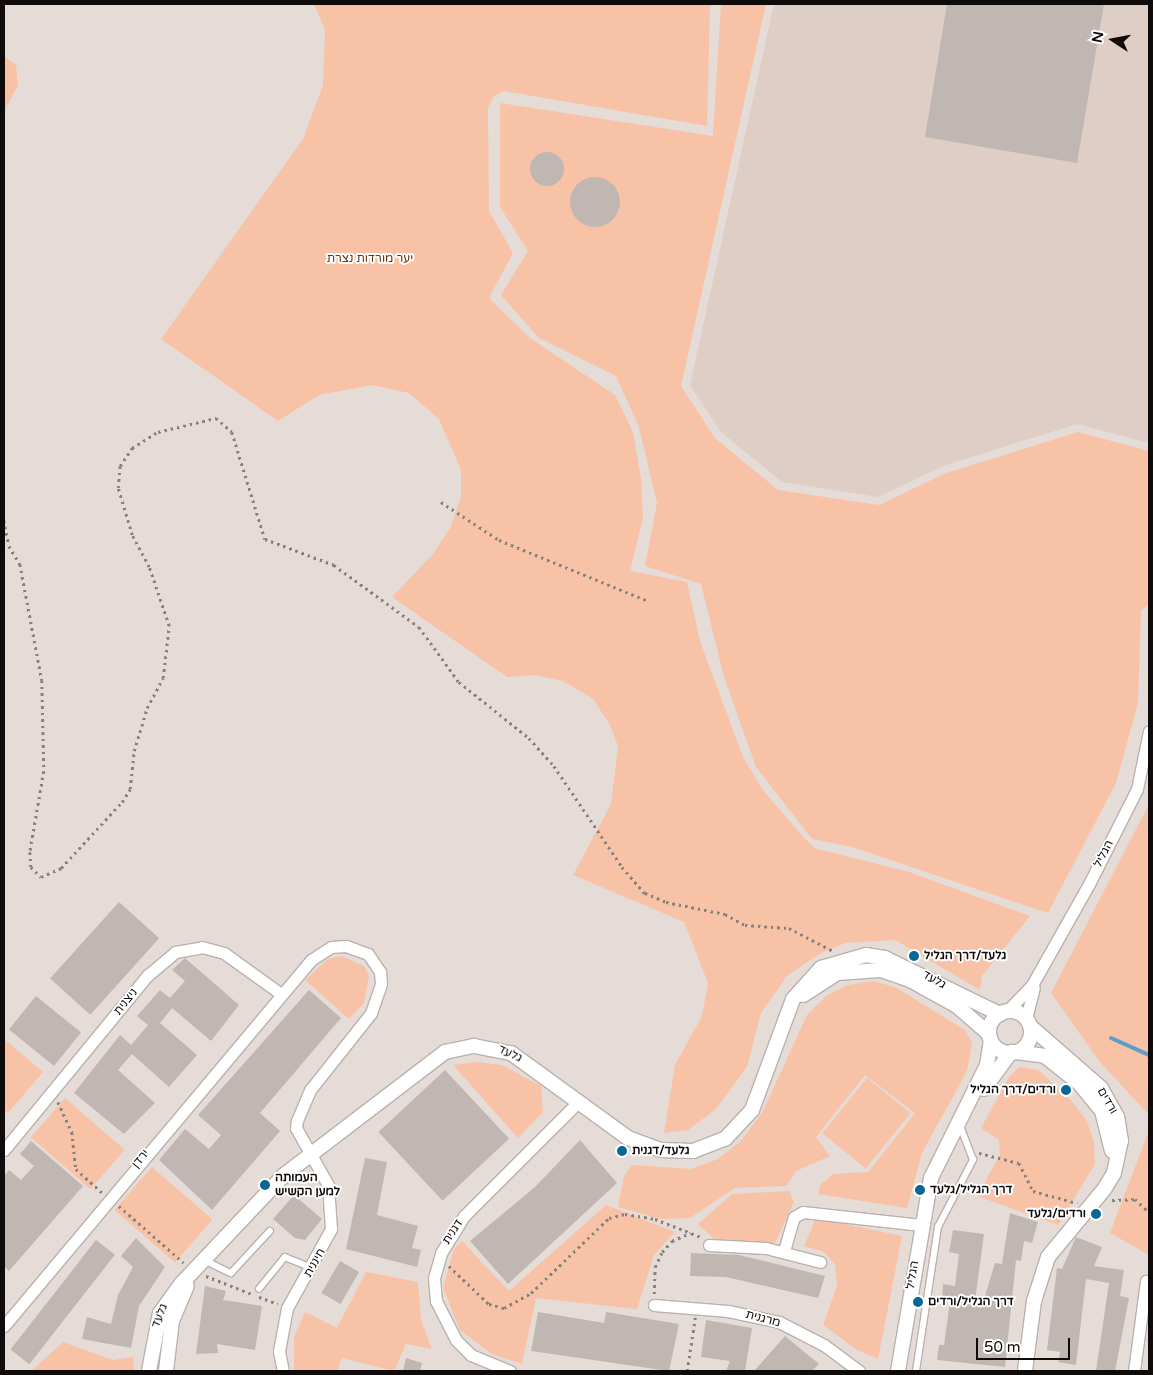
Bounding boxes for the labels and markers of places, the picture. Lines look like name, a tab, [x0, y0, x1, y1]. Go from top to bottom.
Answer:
place label: גלעד/דרך הגליל	[924, 949, 1006, 963]
marker: גלעד/דרך הגליל	[908, 950, 920, 962]
place label: ורדים/דרך הגליל	[970, 1083, 1056, 1097]
marker: ורדים/דרך הגליל	[1060, 1084, 1072, 1096]
place label: גלעד/דגנית	[632, 1144, 690, 1158]
marker: גלעד/דגנית	[616, 1145, 628, 1157]
place label: העמותה למען הקשיש	[275, 1171, 340, 1199]
marker: העמותה למען הקשיש	[259, 1179, 271, 1191]
place label: דרך הגליל/גלעד	[930, 1183, 1012, 1197]
marker: דרך הגליל/גלעד	[914, 1184, 926, 1196]
place label: ורדים/גלעד	[1027, 1207, 1086, 1221]
marker: ורדים/גלעד	[1090, 1208, 1102, 1220]
place label: דרך הגליל/ורדים	[928, 1295, 1014, 1309]
marker: דרך הגליל/ורדים	[912, 1296, 924, 1308]

